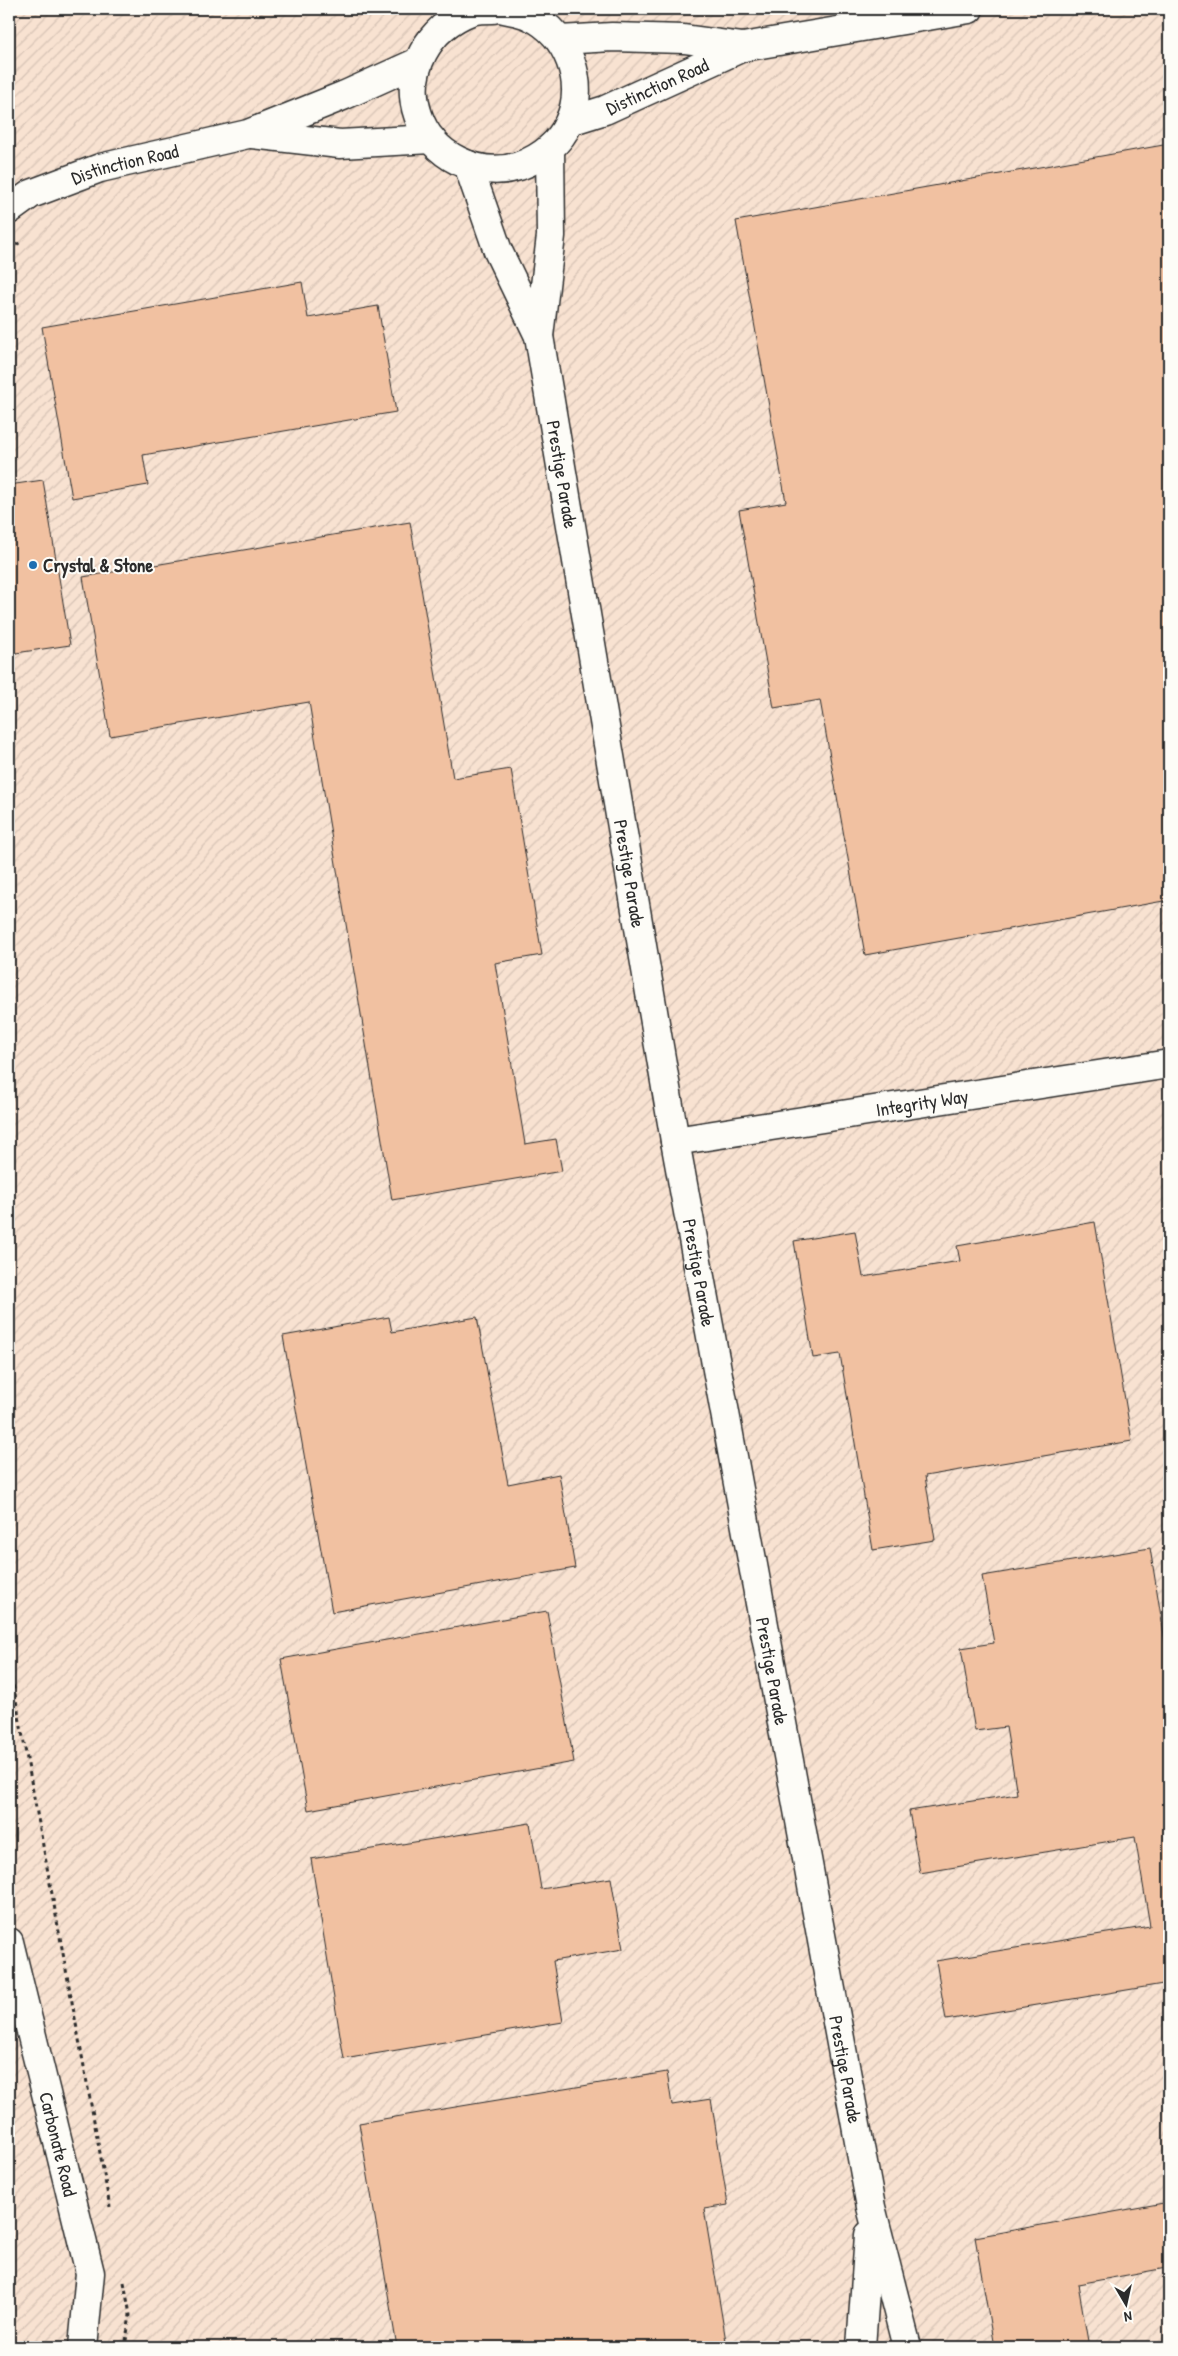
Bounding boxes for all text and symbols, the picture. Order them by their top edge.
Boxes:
street label: Distinction Road [602,51,713,121]
street label: Distinction Road [67,137,182,191]
street label: Prestige Parade [540,418,584,531]
place label: Crystal & Stone [43,552,153,579]
marker: Crystal & Stone [27,559,39,571]
street label: Prestige Parade [608,818,652,930]
street label: Integrity Way [874,1082,970,1123]
street label: Prestige Parade [677,1217,722,1329]
street label: Prestige Parade [750,1615,795,1727]
street label: Prestige Parade [823,2013,868,2126]
street label: Carbonate Road [33,2089,84,2199]
north arrow [1100,2278,1150,2328]
text: N [1122,2307,1133,2327]

